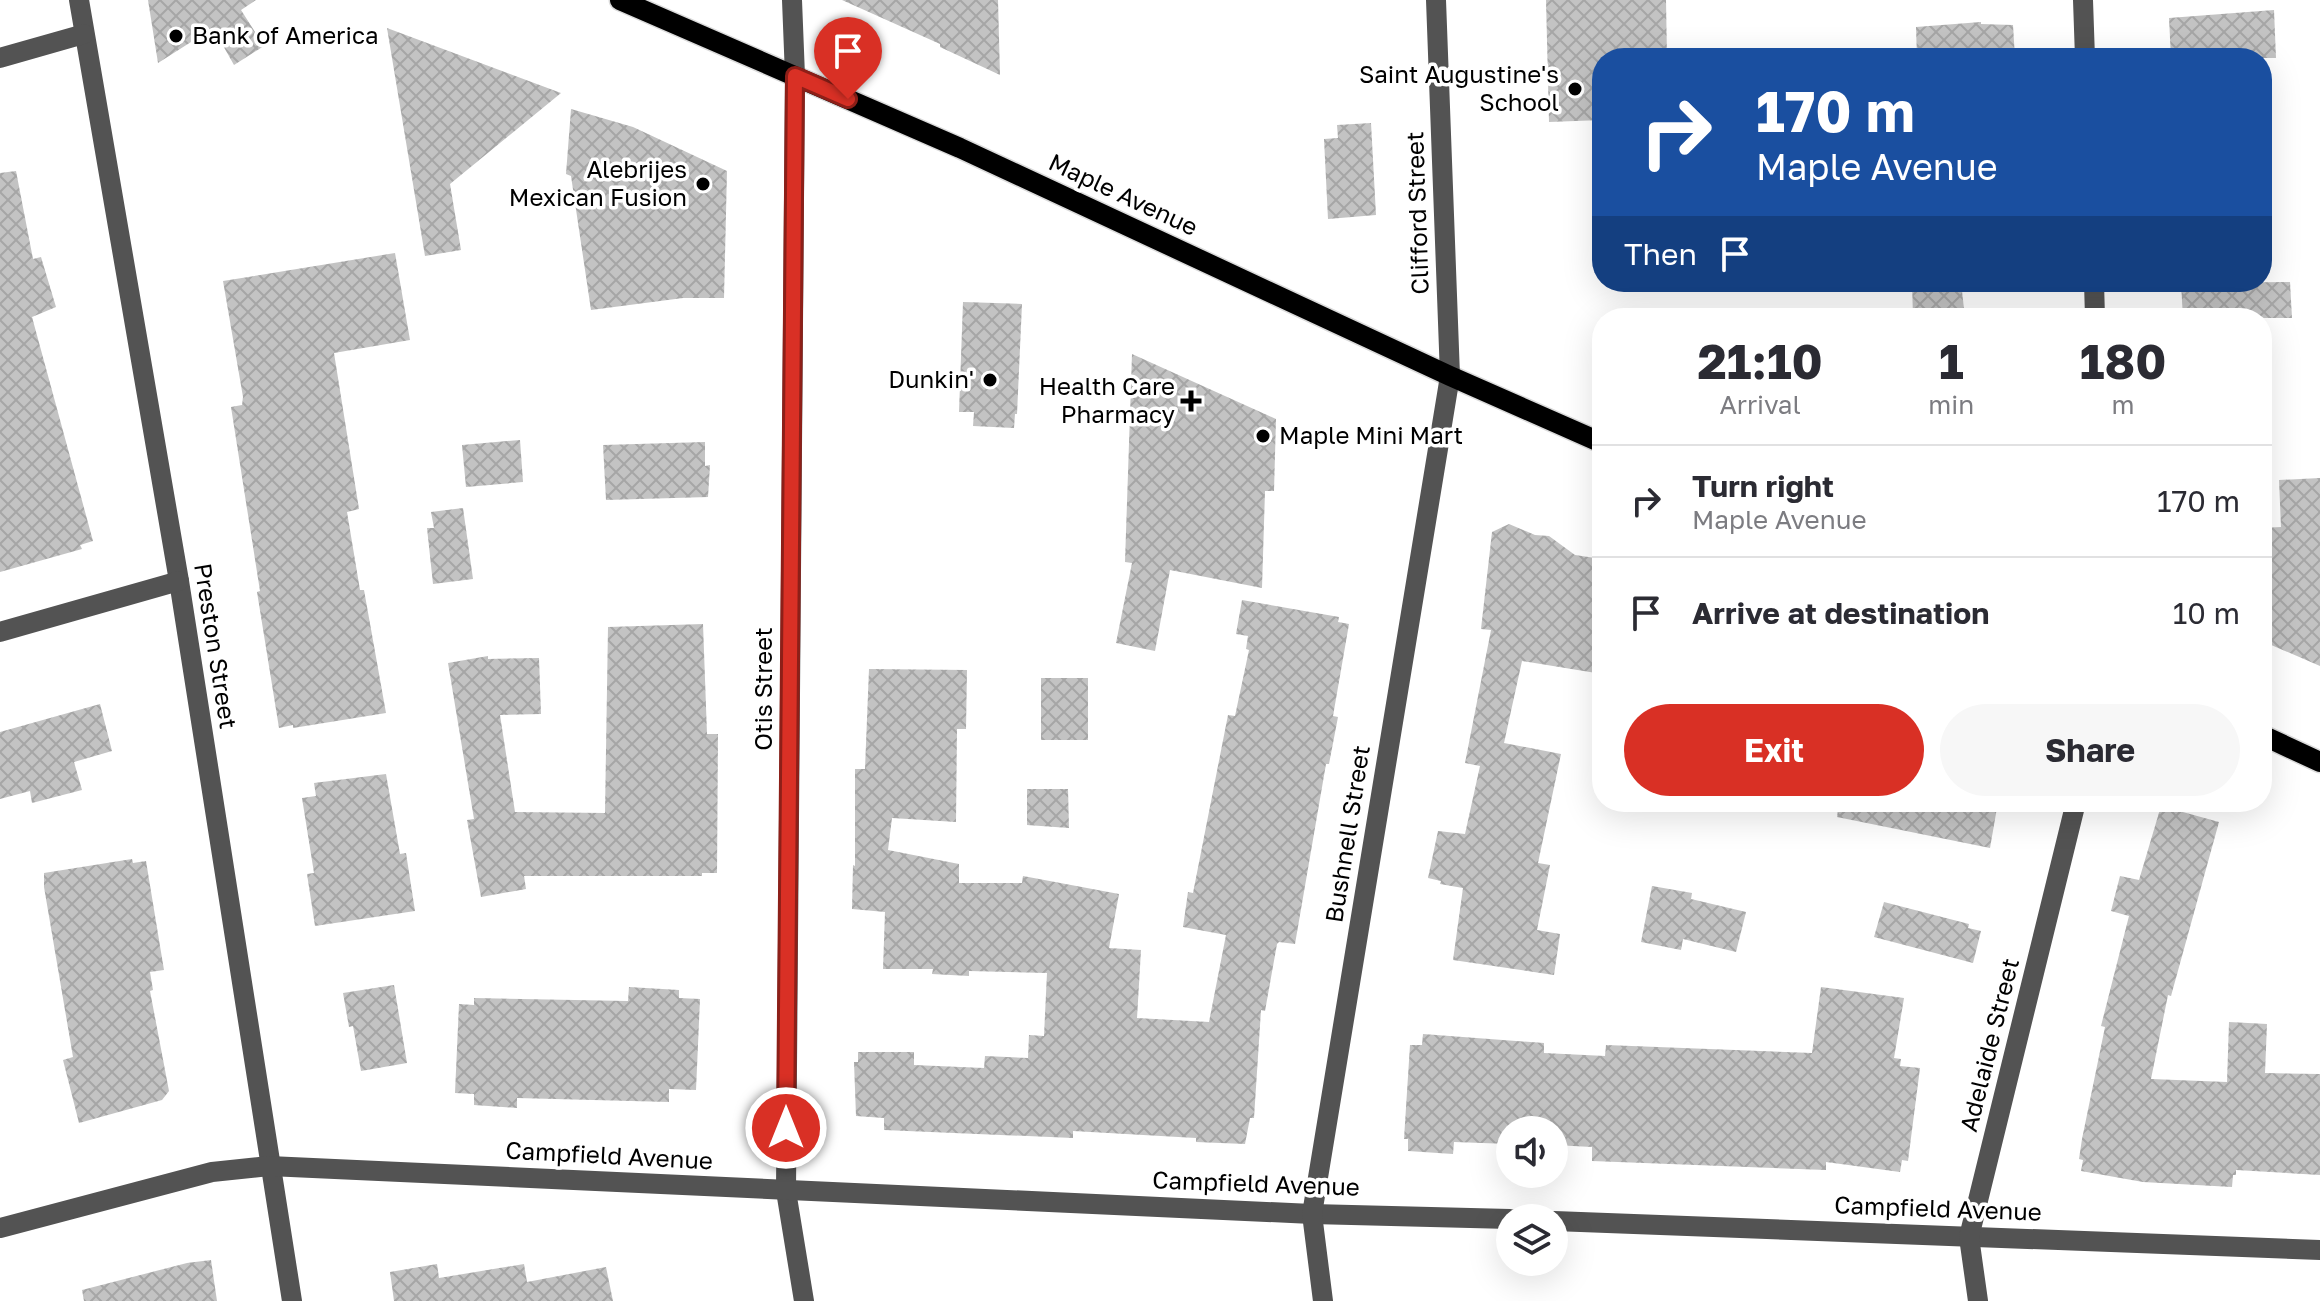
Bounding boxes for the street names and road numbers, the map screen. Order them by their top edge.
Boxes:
street label: Clifford Street [1399,131,1434,295]
street label: Maple Avenue [1045,146,1203,241]
street label: Preston Street [189,561,244,731]
street label: Otis Street [748,627,777,751]
street label: Bushnell Street [1318,743,1375,925]
street label: Adelaide Street [1953,955,2024,1134]
street label: Campfield Avenue [505,1135,714,1174]
street label: Campfield Avenue [1152,1164,1360,1201]
street label: Campfield Avenue [1834,1189,2042,1226]

